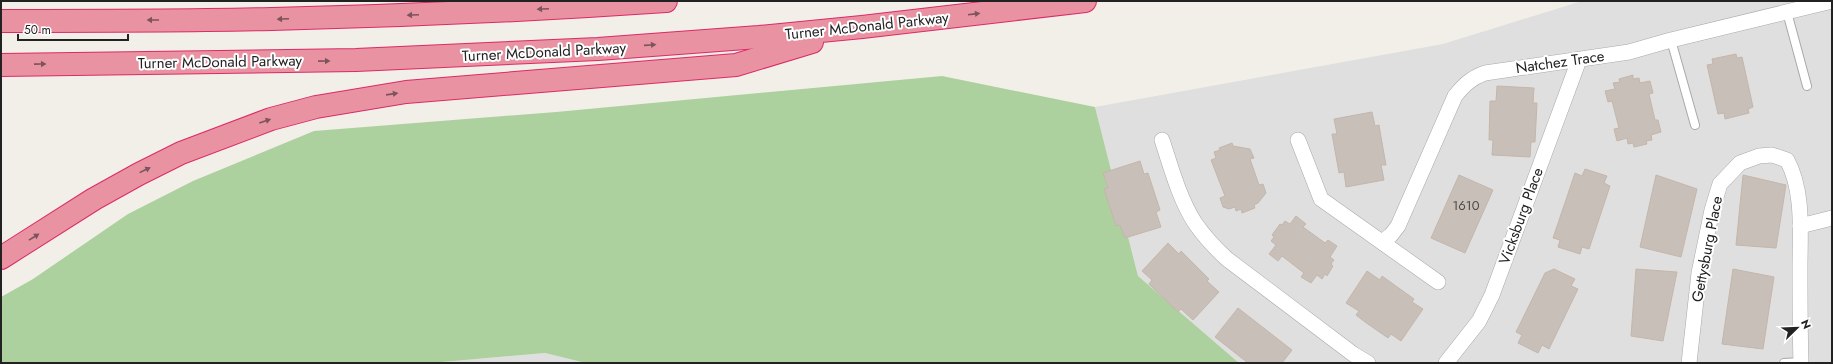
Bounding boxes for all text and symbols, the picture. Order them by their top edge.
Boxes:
one-way arrow [537,5,549,12]
street label: Turner McDonald Parkway [784,6,950,46]
one-way arrow [968,11,980,17]
one-way arrow [406,12,419,18]
scale bar [18,16,128,42]
one-way arrow [276,16,289,22]
one-way arrow [146,17,159,23]
text: 50 m [24,21,51,39]
street label: Turner McDonald Parkway [461,37,627,67]
one-way arrow [644,42,656,49]
street label: Natchez Trace [1514,45,1606,79]
street label: Turner McDonald Parkway [138,50,303,74]
one-way arrow [318,58,331,64]
one-way arrow [34,61,47,67]
one-way arrow [386,91,398,97]
one-way arrow [260,118,272,124]
street label: Vicksburg Place [1493,164,1549,268]
one-way arrow [140,167,151,173]
street label: Gettysburg Place [1686,194,1728,304]
house number: 1610 [1453,196,1480,215]
one-way arrow [29,233,39,241]
north arrow [1777,308,1817,348]
text: N [1797,317,1815,331]

